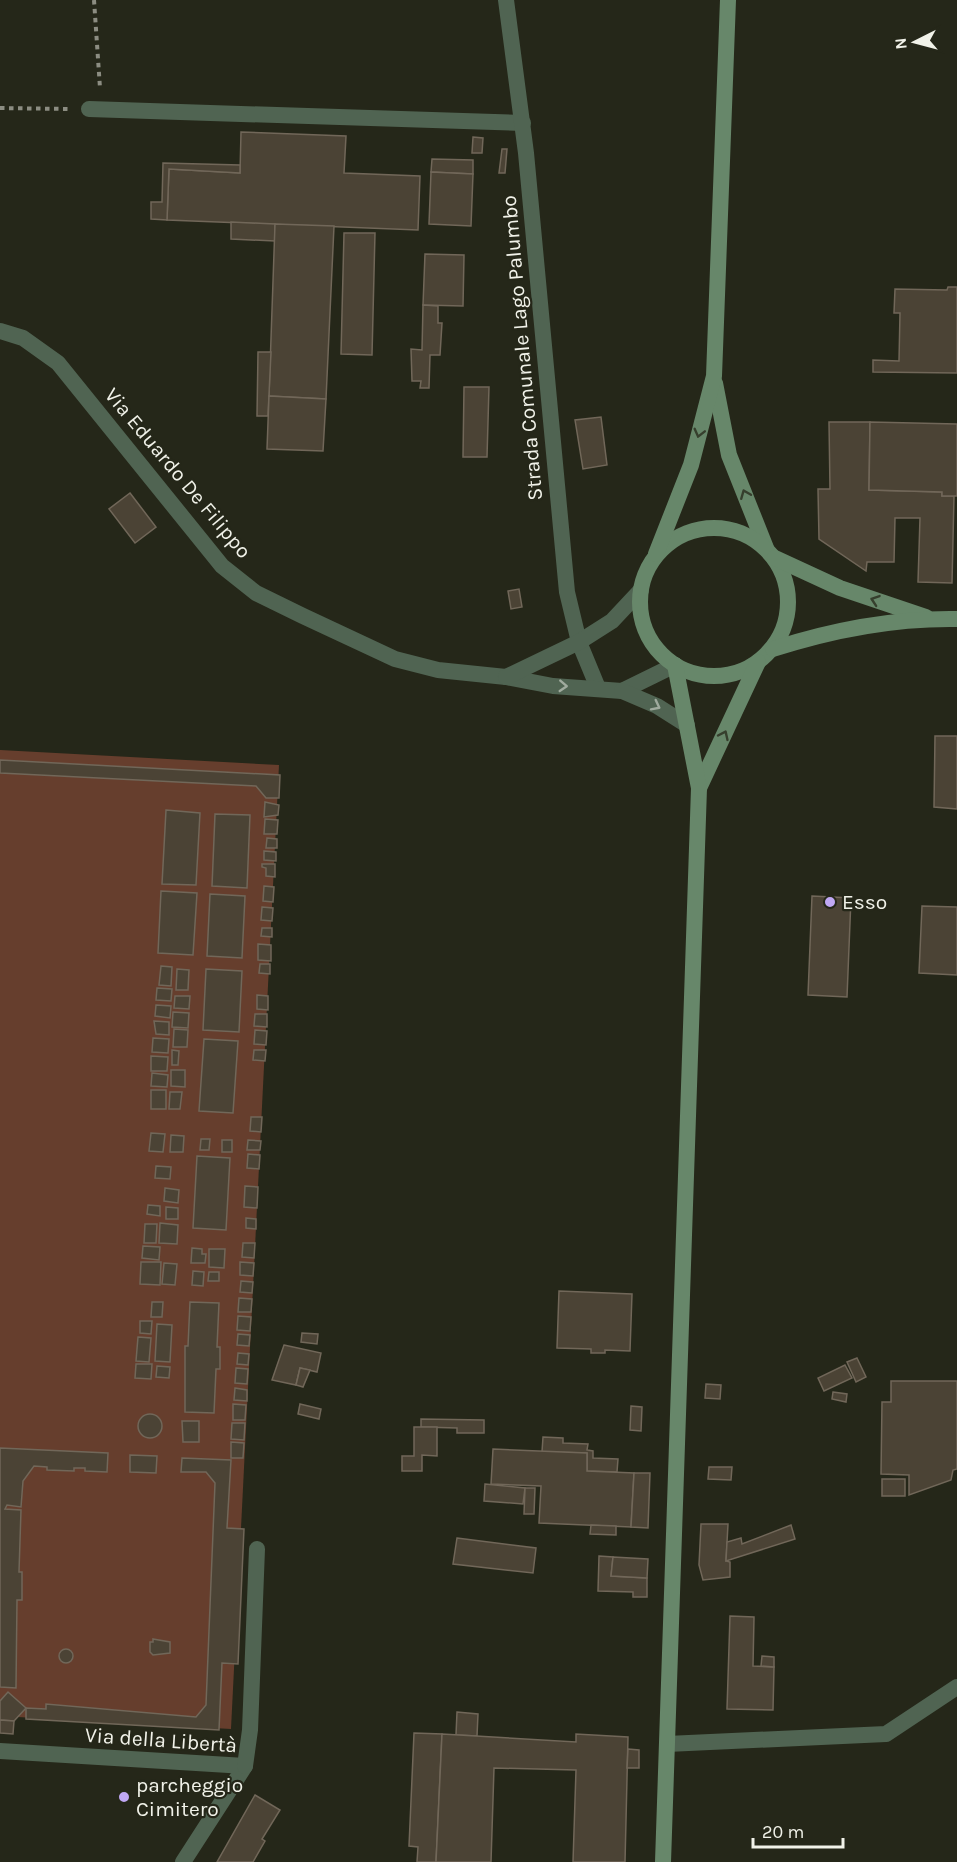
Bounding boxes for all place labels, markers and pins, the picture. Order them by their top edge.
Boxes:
place label: Esso [842,890,887,914]
marker: Esso [823,895,837,909]
place label: parcheggio Cimitero [136,1773,243,1821]
marker: parcheggio Cimitero [117,1790,131,1804]

